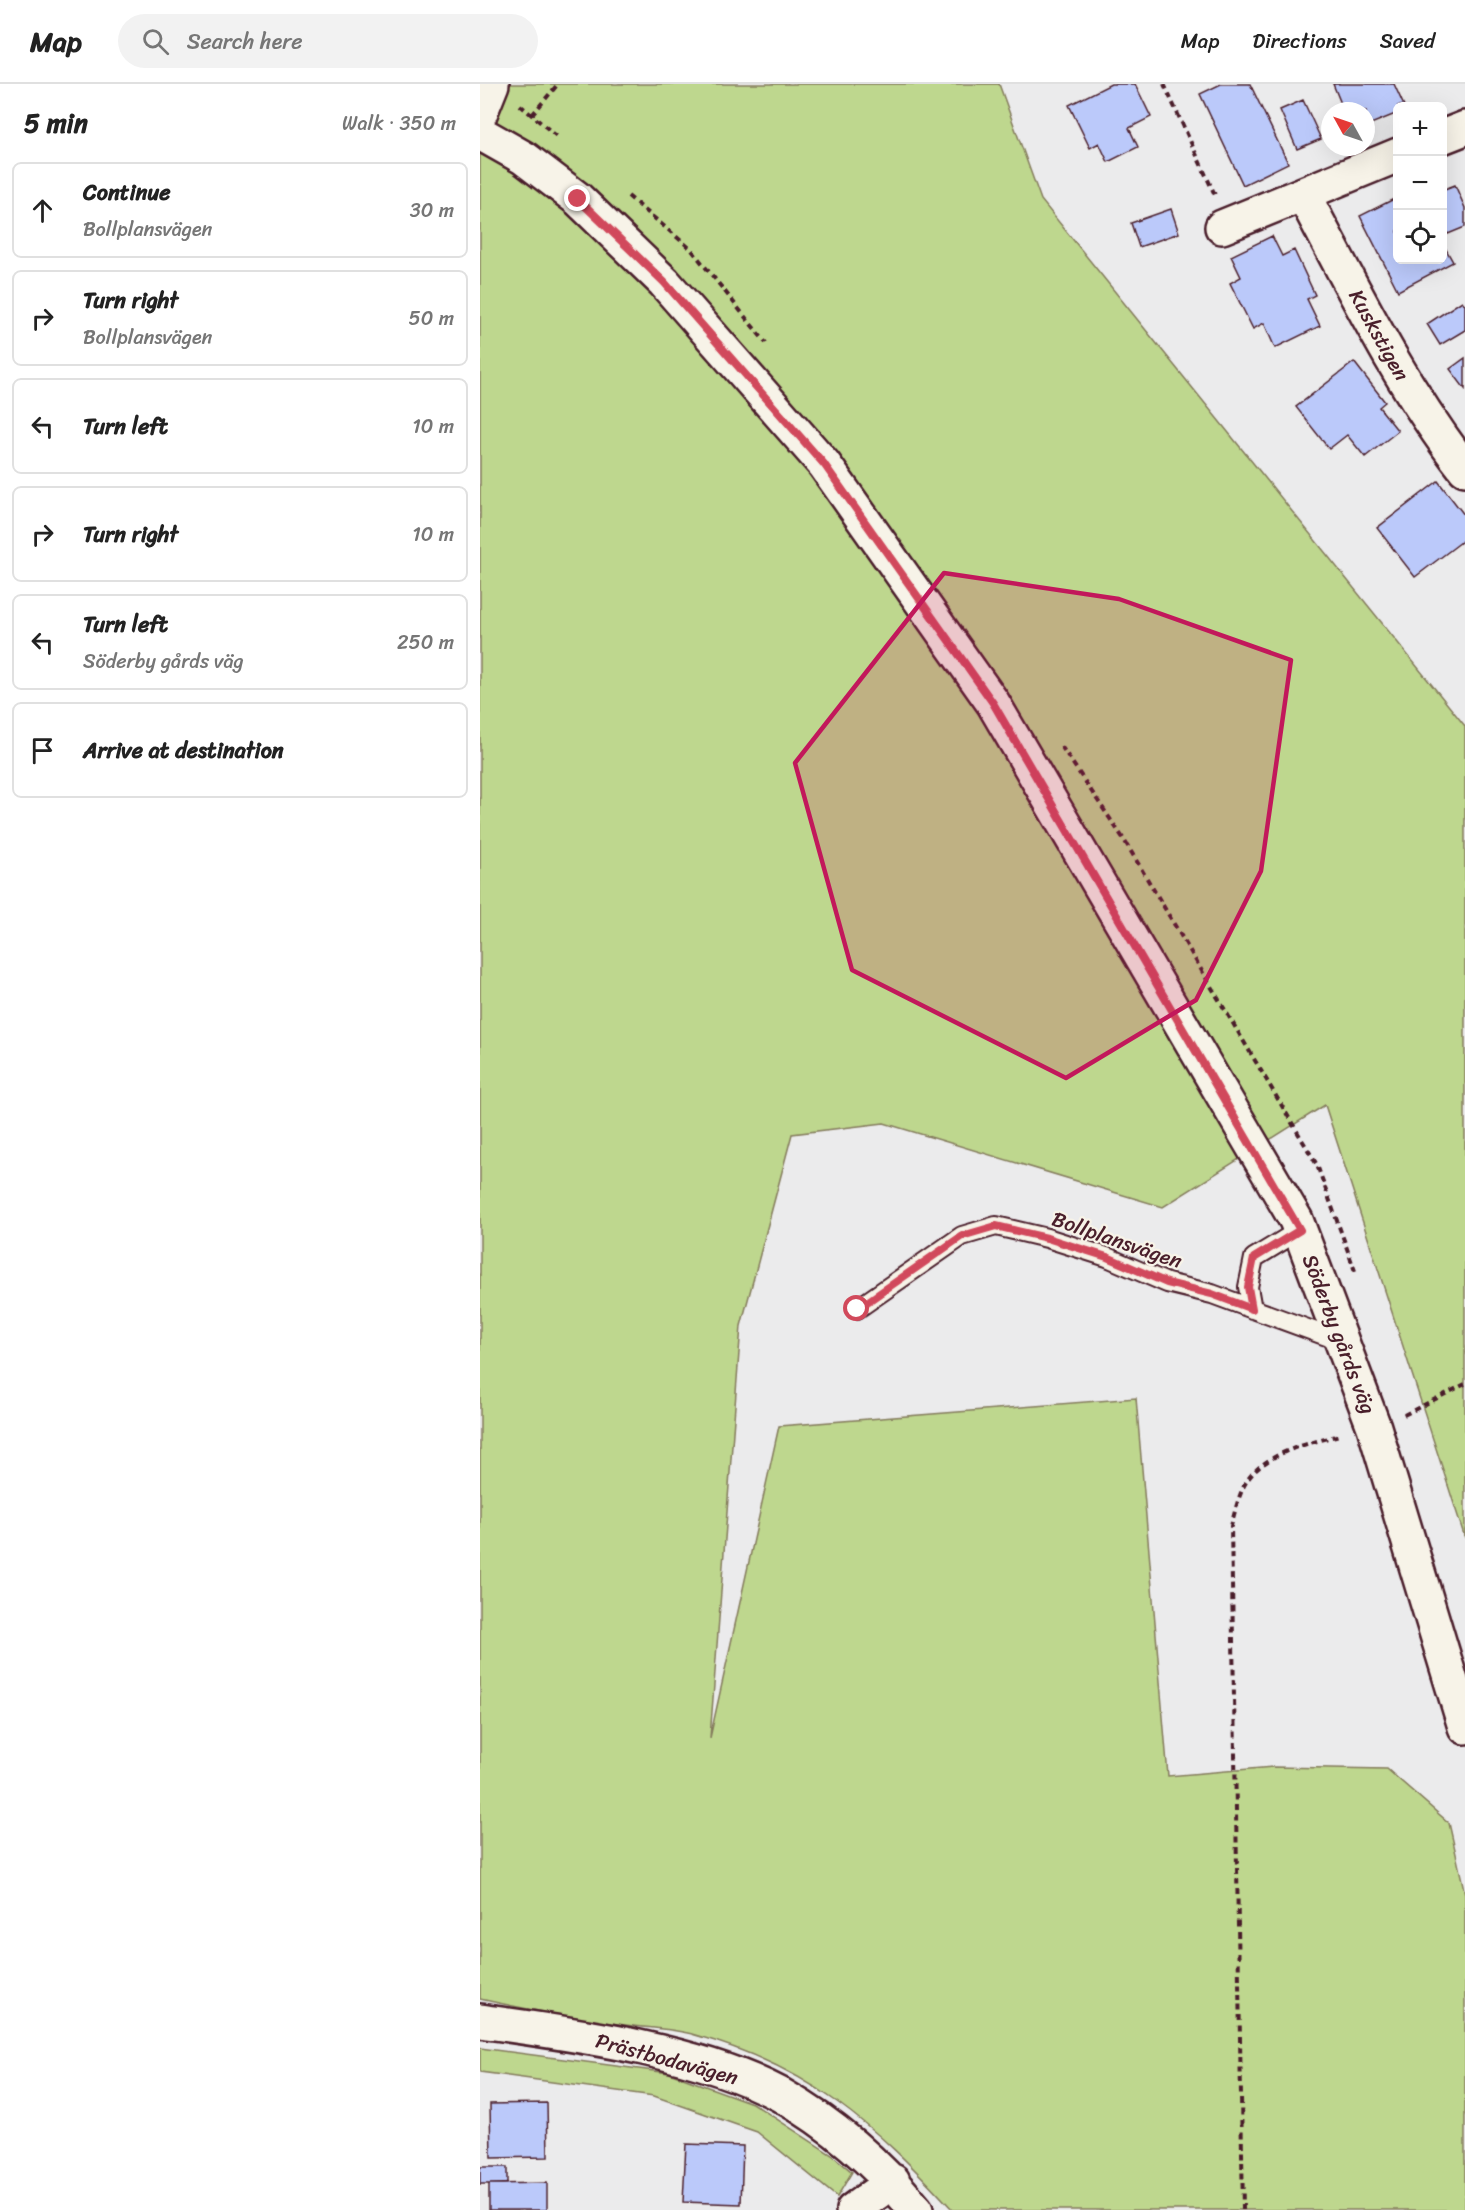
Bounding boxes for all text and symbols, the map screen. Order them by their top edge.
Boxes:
search box [118,14,538,68]
text: Map [30,17,82,66]
text: Search here [187,22,303,61]
text: Map [1181,22,1219,60]
text: Directions [1252,22,1347,60]
text: Saved [1380,22,1435,60]
icon: search [139,25,172,58]
text: 5 min [24,100,88,146]
north arrow [1321,102,1375,156]
map controls [1393,102,1447,264]
button: + [1393,102,1447,156]
text: Walk · 350 m [342,106,456,141]
button: − [1393,156,1447,210]
text: Continue [83,173,171,212]
route end [564,185,590,211]
text: 30 m [410,193,454,228]
icon: ahead [26,194,59,227]
button: locate [1393,210,1447,264]
text: Bollplansvägen [83,212,212,247]
text: Turn right [83,281,178,320]
street label: Kuskstigen [1338,282,1420,388]
text: 50 m [409,301,454,336]
icon: right [26,302,59,335]
text: Bollplansvägen [83,320,212,355]
text: Turn left [83,407,168,446]
text: 10 m [412,409,454,444]
icon: left [26,410,59,443]
text: Turn right [83,515,178,554]
text: 10 m [412,517,454,552]
icon: right [26,518,59,551]
text: Turn left [83,605,168,644]
text: 250 m [397,625,454,660]
icon: left [26,626,59,659]
text: Söderby gårds väg [83,644,244,679]
text: Arrive at destination [83,731,284,770]
icon: arrive [26,734,59,767]
street label: Bollplansvägen [1047,1200,1187,1280]
street label: Söderby gårds väg [1291,1248,1387,1420]
route start [843,1295,869,1321]
street label: Prästbodavägen [591,2022,743,2096]

